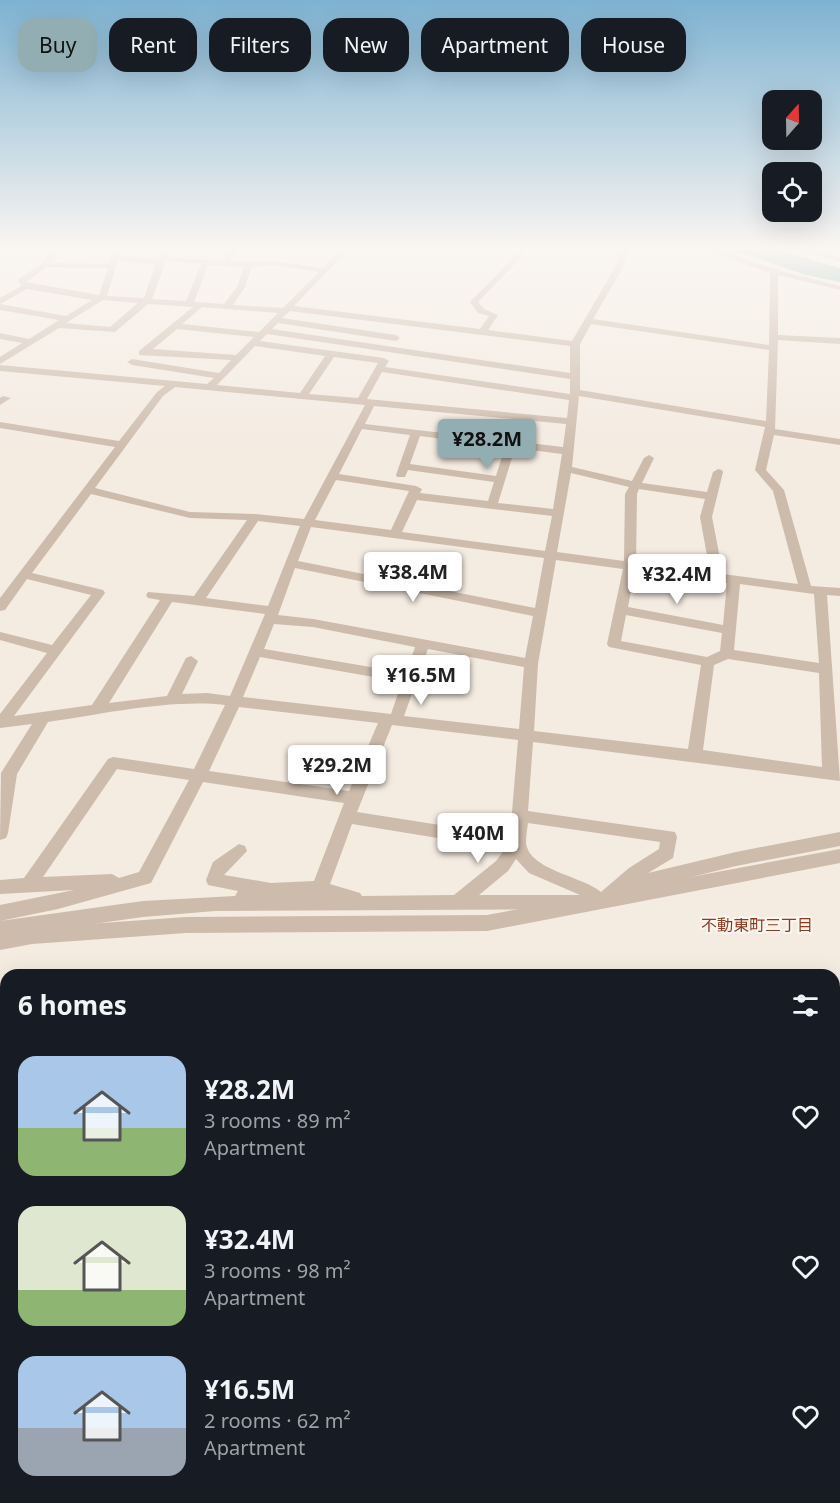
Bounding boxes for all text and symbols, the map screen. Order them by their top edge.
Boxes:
chip: Buy [18,18,97,72]
chip: Rent [109,18,197,72]
chip: Filters [209,18,311,72]
chip: New [323,18,409,72]
chip: Apartment [421,18,569,72]
chip: House [581,18,686,72]
north arrow [762,90,822,150]
map controls [762,90,822,222]
button: locate [762,162,822,222]
pin: ¥28.2M [438,419,536,470]
text: ¥28.2M [452,425,522,452]
pin: ¥38.4M [364,552,462,603]
pin: ¥32.4M [628,554,726,605]
text: ¥38.4M [378,558,448,585]
text: ¥32.4M [642,560,712,587]
pin: ¥16.5M [372,655,470,706]
text: ¥16.5M [386,661,456,688]
pin: ¥29.2M [288,745,386,796]
text: ¥29.2M [302,751,372,778]
pin: ¥40M [442,813,514,864]
text: ¥40M [451,819,505,846]
district label: 不動東町三丁目 [701,914,813,936]
text: 6 homes [18,987,127,1023]
icon: filters [789,989,822,1022]
text: ¥28.2M [204,1071,295,1107]
icon: home [66,1080,138,1152]
icon: heart [789,1100,822,1133]
text: 3 rooms · 89 m² [204,1107,351,1134]
text: Apartment [204,1134,305,1161]
text: ¥32.4M [204,1221,295,1257]
icon: home [66,1230,138,1302]
icon: heart [789,1250,822,1283]
text: 3 rooms · 98 m² [204,1257,351,1284]
text: Apartment [204,1284,305,1311]
text: ¥16.5M [204,1371,295,1407]
icon: home [66,1380,138,1452]
icon: heart [789,1400,822,1433]
text: 2 rooms · 62 m² [204,1407,351,1434]
text: Apartment [204,1434,305,1461]

